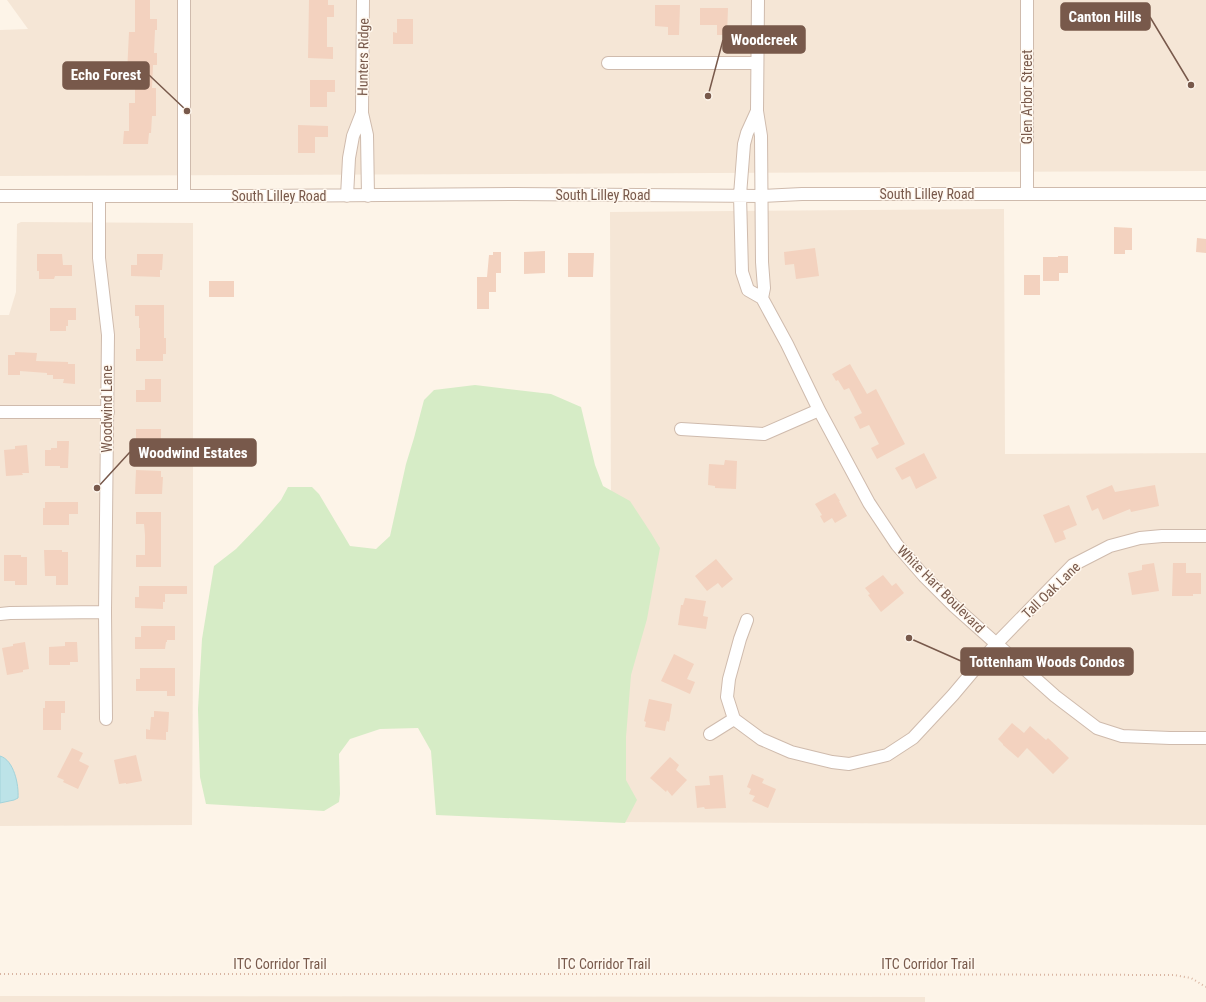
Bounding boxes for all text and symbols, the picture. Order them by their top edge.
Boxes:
callout: Canton Hills [1061,3,1150,30]
text: Canton Hills [1068,8,1142,26]
street label: Hunters Ridge [354,18,372,96]
callout: Woodcreek [723,26,805,53]
text: Woodcreek [731,31,798,49]
street label: Glen Arbor Street [1019,50,1035,144]
callout: Echo Forest [63,62,149,89]
text: Echo Forest [71,66,142,84]
street label: South Lilley Road [879,186,975,202]
street label: South Lilley Road [555,187,651,203]
street label: South Lilley Road [231,188,327,204]
street label: Woodwind Lane [99,365,115,453]
callout: Woodwind Estates [130,439,256,466]
text: Woodwind Estates [138,444,248,462]
street label: White Hart Boulevard [894,542,988,636]
street label: Tall Oak Lane [1019,558,1084,622]
callout: Tottenham Woods Condos [961,648,1133,675]
text: Tottenham Woods Condos [969,653,1125,671]
street label: ITC Corridor Trail [233,956,327,972]
street label: ITC Corridor Trail [557,956,651,972]
street label: ITC Corridor Trail [881,956,975,972]

